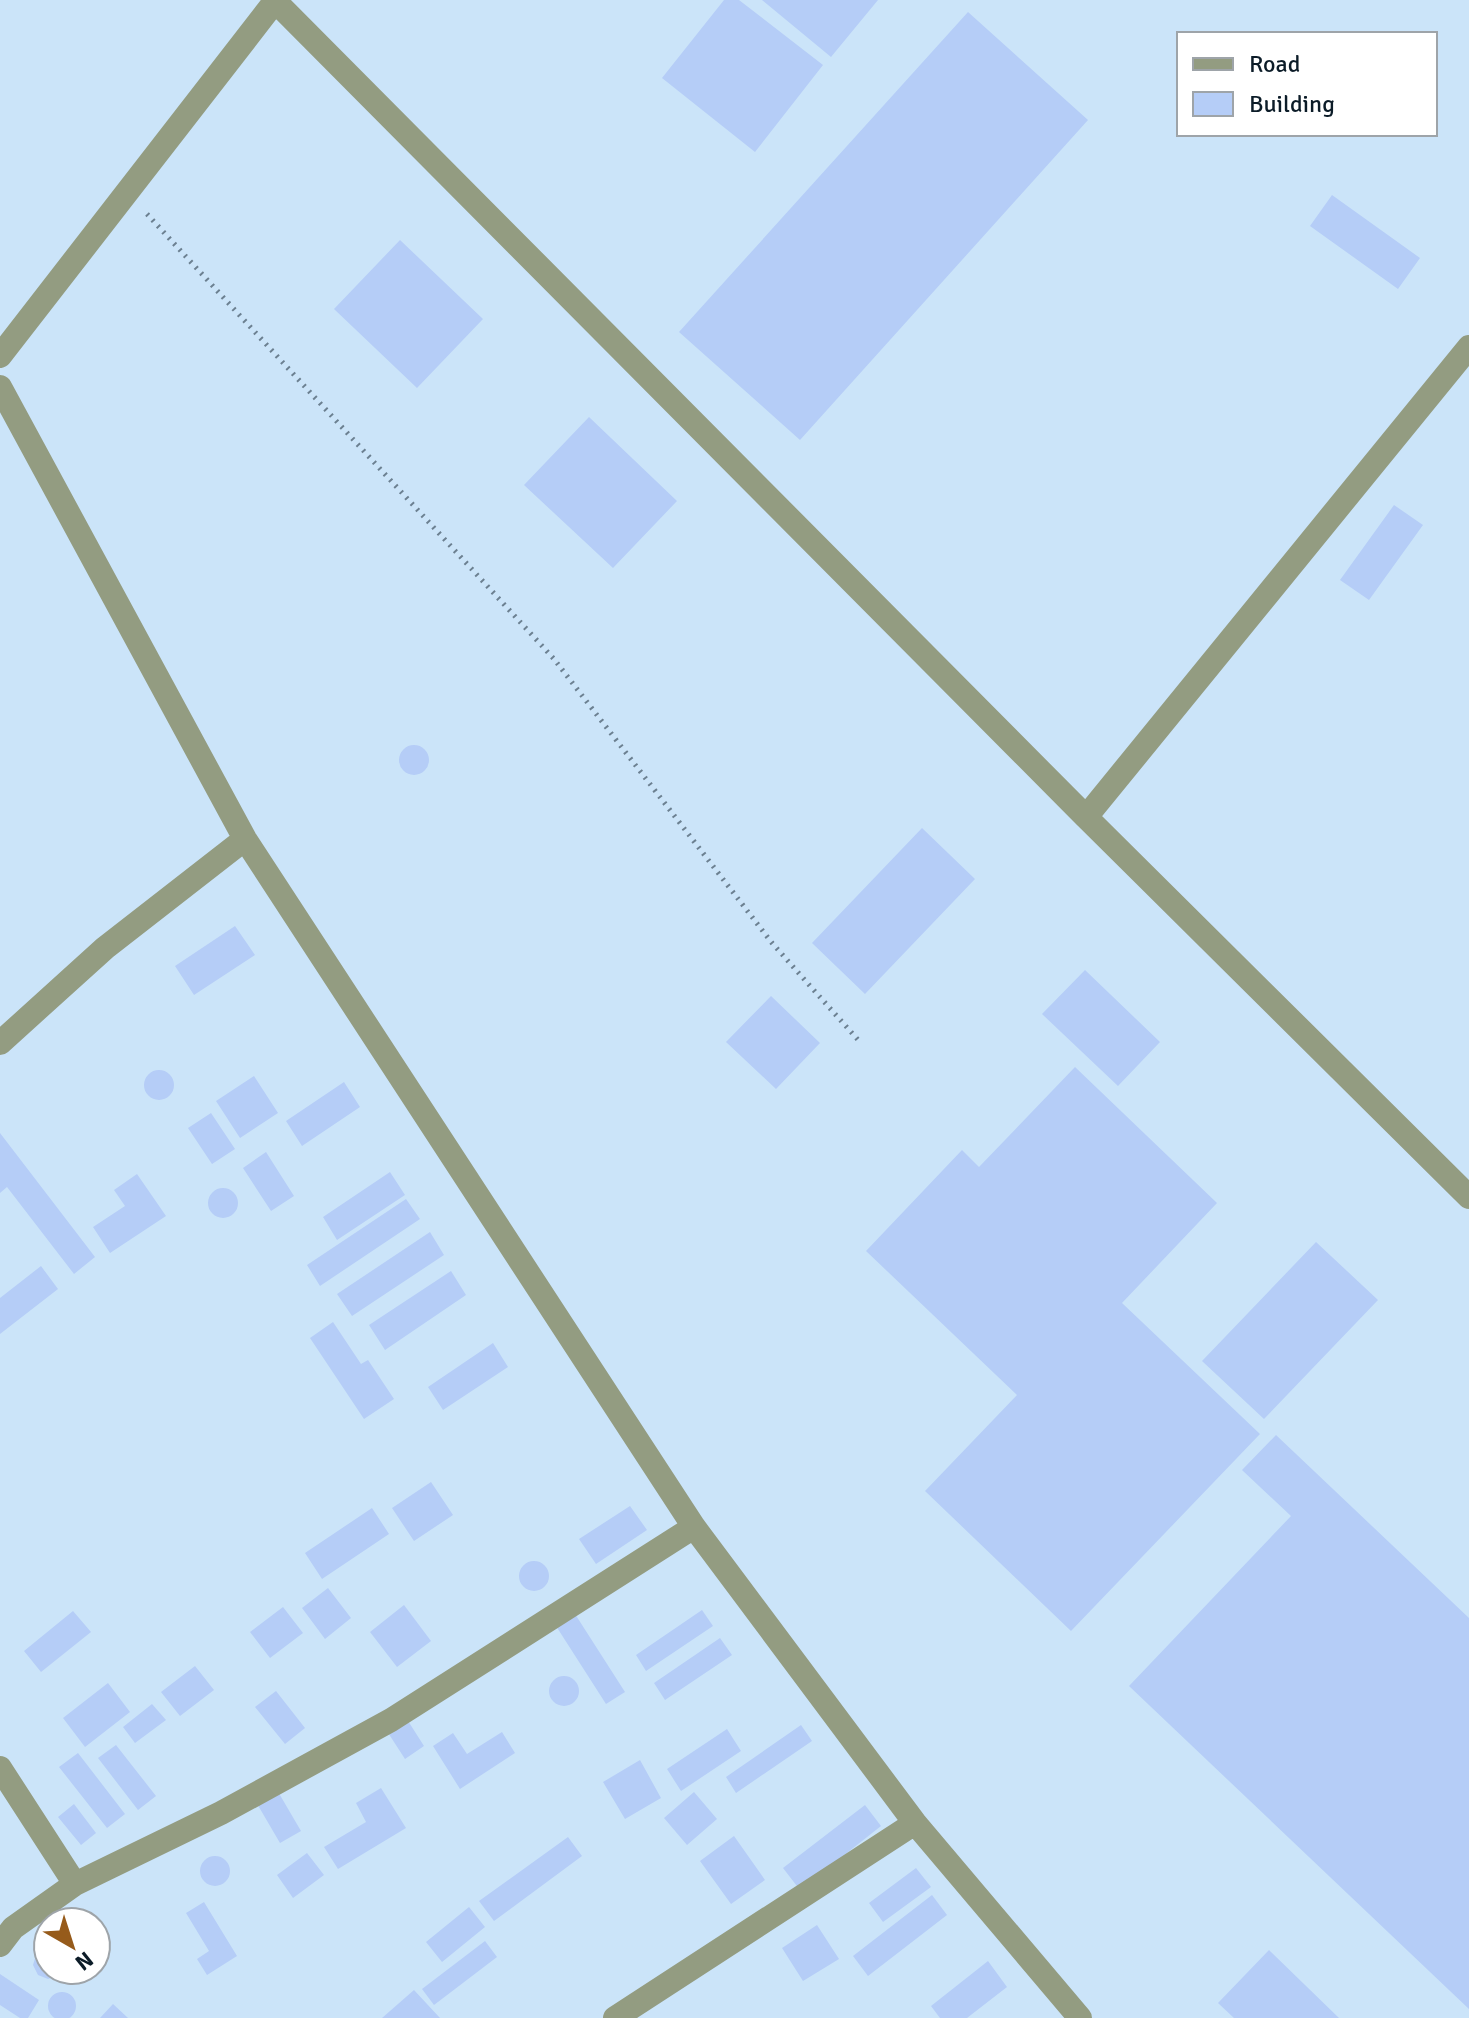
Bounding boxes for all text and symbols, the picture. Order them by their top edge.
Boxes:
legend [1177,32,1437,136]
text: Road [1249,49,1300,79]
text: Building [1249,89,1335,119]
north arrow [32,1906,112,1986]
text: N [70,1946,99,1976]

